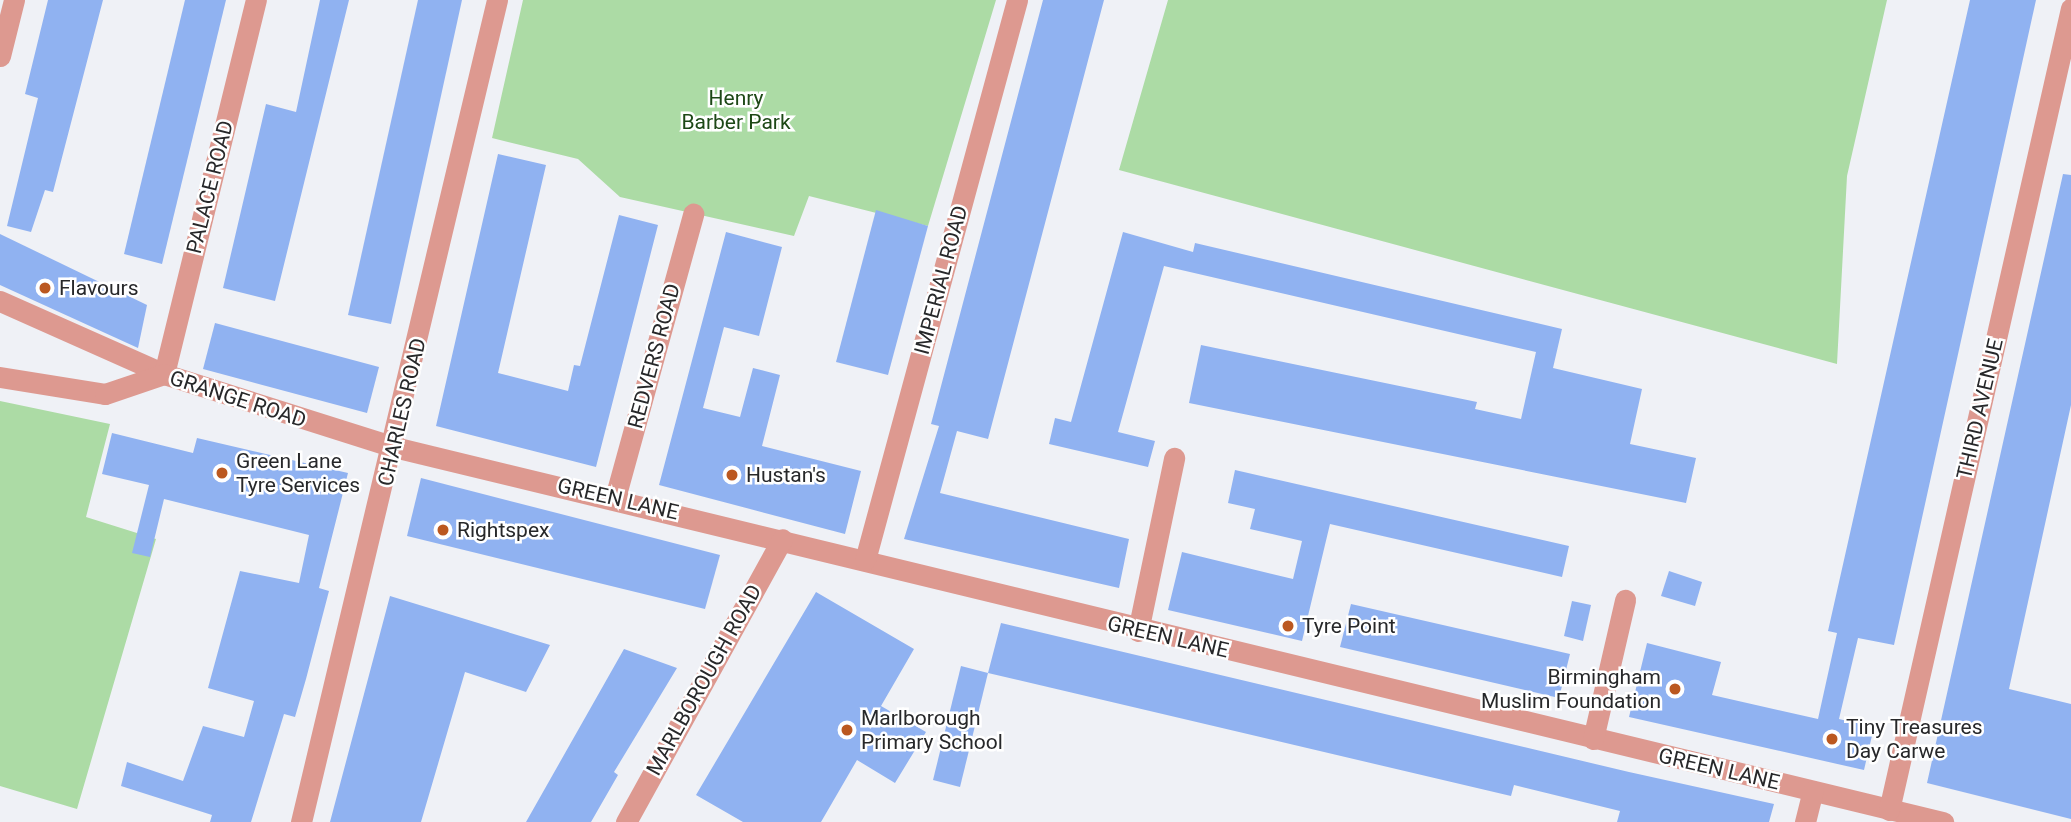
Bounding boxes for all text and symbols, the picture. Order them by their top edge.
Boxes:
park label: Henry Barber Park [681,85,791,135]
street label: PALACE ROAD [181,118,239,256]
street label: IMPERIAL ROAD [909,203,973,357]
place label: Flavours [59,275,139,301]
marker: Flavours [37,280,53,296]
street label: REDVERS ROAD [623,281,685,431]
street label: CHARLES ROAD [373,336,431,488]
street label: THIRD AVENUE [1952,336,2008,482]
street label: GRANGE ROAD [167,365,309,433]
place label: Green Lane Tyre Services [236,448,360,498]
place label: Hustan's [746,462,826,488]
marker: Green Lane Tyre Services [214,465,230,481]
marker: Hustan's [724,467,740,483]
street label: GREEN LANE [555,473,681,525]
place label: Rightspex [457,517,549,543]
marker: Rightspex [435,522,451,538]
street label: MARLBOROUGH ROAD [641,580,767,780]
street label: GREEN LANE [1105,611,1231,663]
place label: Tyre Point [1302,613,1396,639]
marker: Tyre Point [1280,618,1296,634]
place label: Birmingham Muslim Foundation [1481,664,1661,714]
marker: Birmingham Muslim Foundation [1667,681,1683,697]
place label: Marlborough Primary School [861,705,1003,755]
place label: Tiny Treasures Day Carwe [1846,714,1983,764]
marker: Marlborough Primary School [839,722,855,738]
marker: Tiny Treasures Day Carwe [1824,731,1840,747]
street label: GREEN LANE [1656,743,1782,795]

